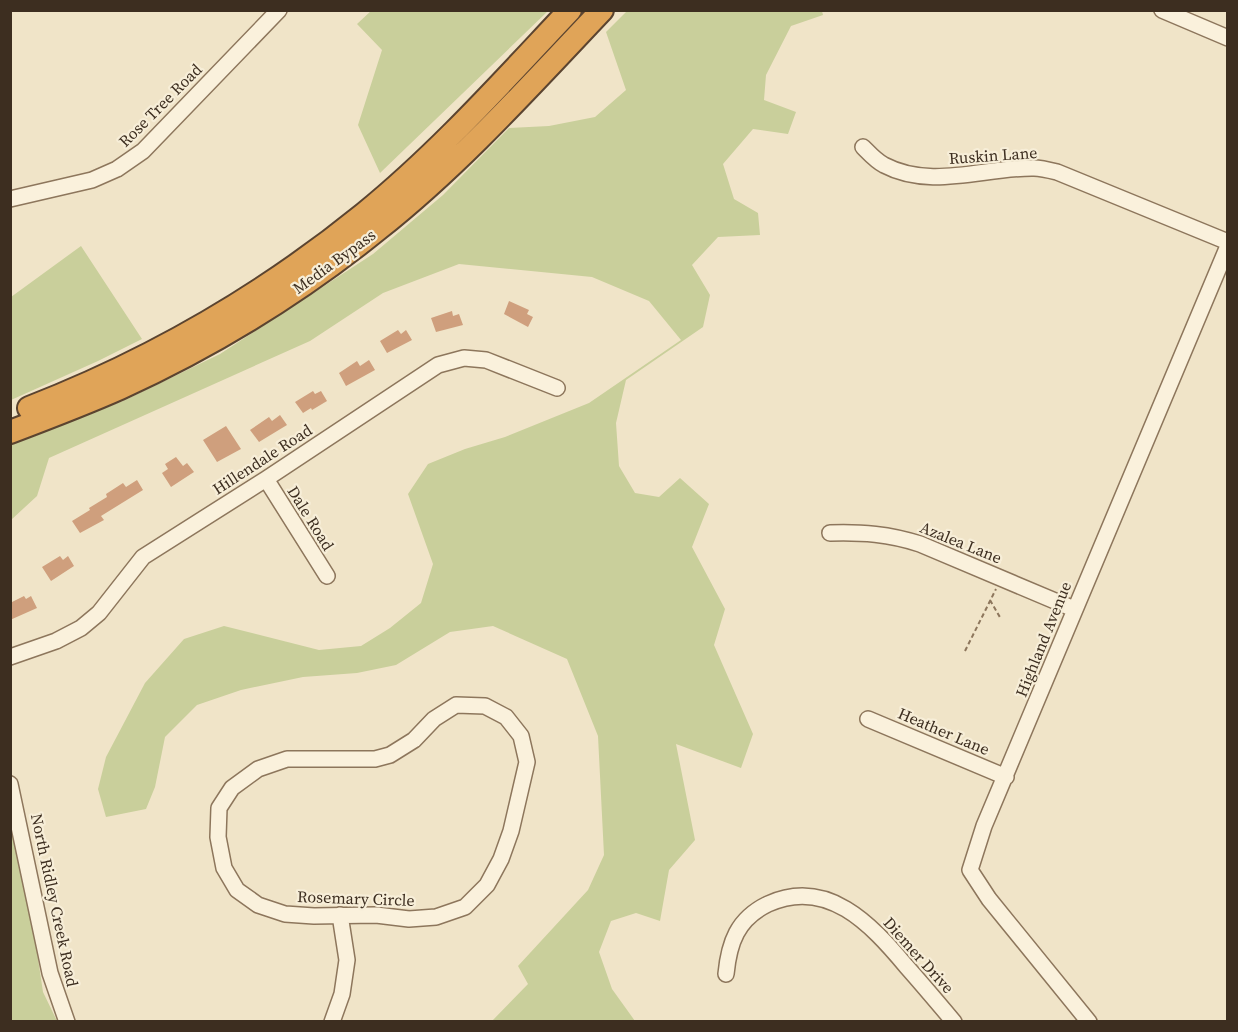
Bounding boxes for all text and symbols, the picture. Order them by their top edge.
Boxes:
street label: Rose Tree Road [113,58,207,152]
street label: Ruskin Lane [948,141,1038,169]
street label: Media Bypass [288,223,380,299]
street label: Hillendale Road [208,419,316,499]
street label: Dale Road [282,481,340,555]
street label: Azalea Lane [917,516,1005,568]
street label: Highland Avenue [1010,578,1076,700]
street label: Heather Lane [895,702,993,760]
street label: North Ridley Creek Road [26,811,84,989]
street label: Rosemary Circle [297,885,415,911]
street label: Diemer Drive [879,912,959,998]

